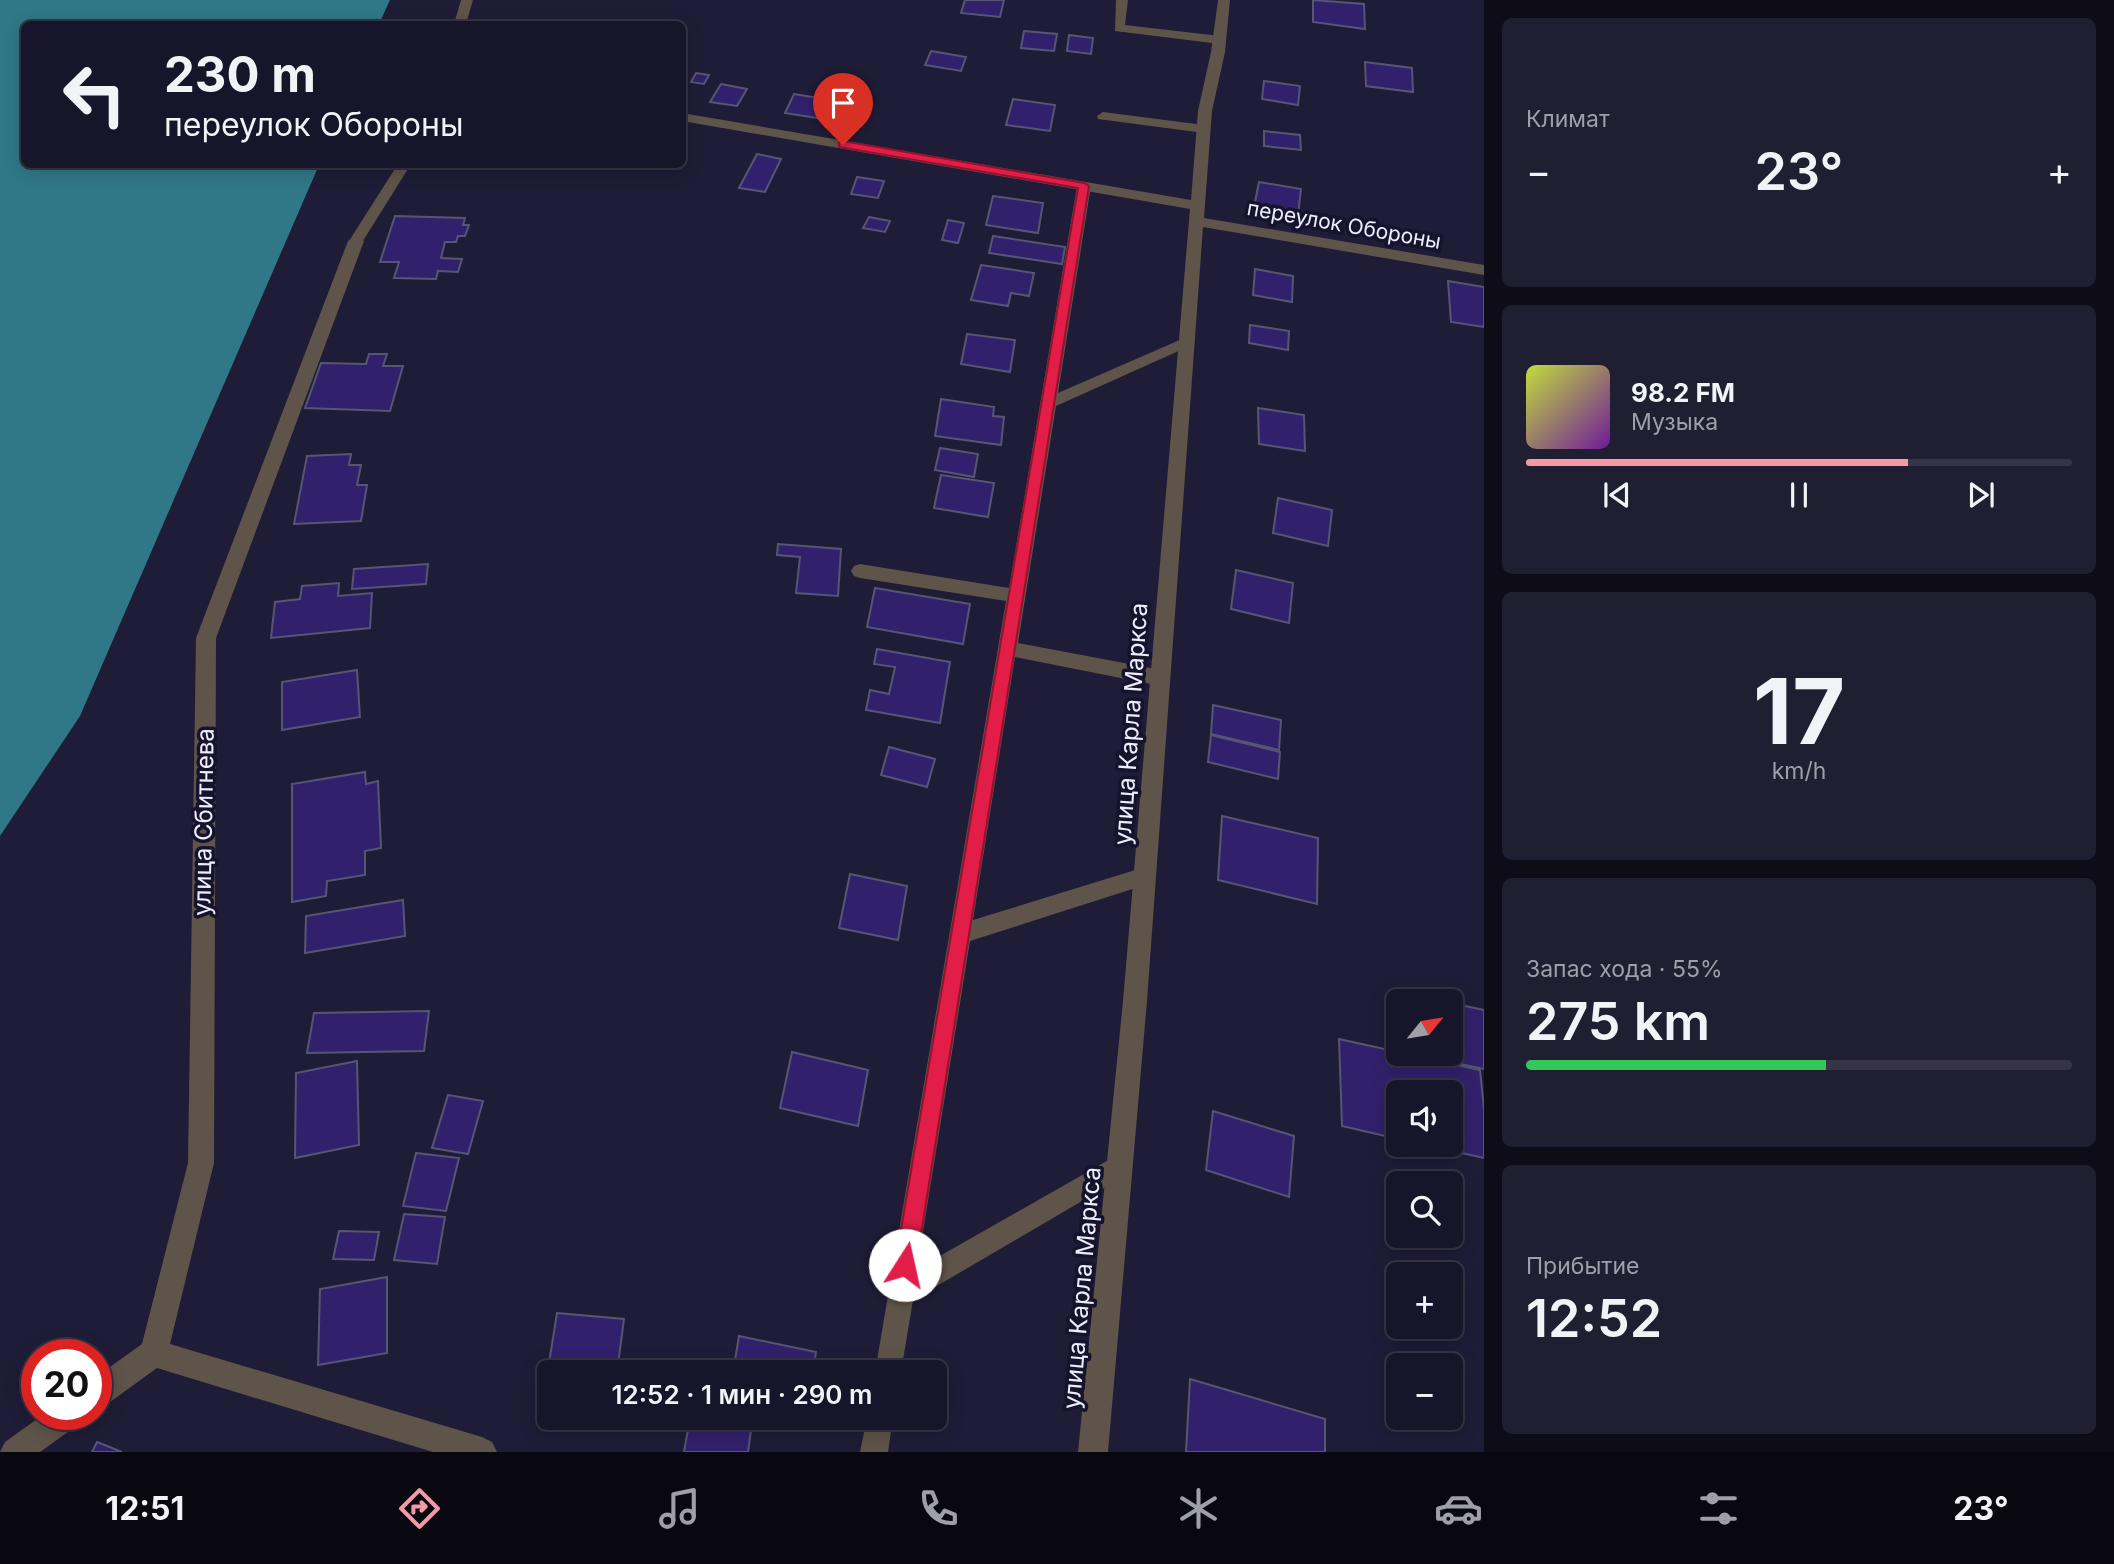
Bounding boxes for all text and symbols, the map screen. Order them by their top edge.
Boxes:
text: 230 m [164,45,316,104]
icon: left [49,49,140,140]
pin [813,73,873,145]
icon: arrive [824,84,862,122]
text: переулок Обороны [164,105,463,144]
text: Климат [1526,105,1610,133]
text: 23° [1755,140,1843,203]
text: − [1526,148,1551,194]
text: + [2047,148,2072,194]
street label: переулок Обороны [1245,195,1443,254]
text: 98.2 FM [1631,377,1735,408]
text: Музыка [1631,408,1718,436]
icon: previous [1598,476,1636,514]
icon: pause [1780,476,1818,514]
icon: next [1962,476,2000,514]
street label: улица Карла Маркса [1108,602,1153,846]
text: 17 [1753,656,1845,766]
street label: улица Сбитнева [187,728,220,916]
text: km/h [1772,757,1826,785]
text: Запас хода · 55% [1526,955,1722,983]
north arrow [1386,989,1463,1066]
map controls [1386,989,1463,1430]
text: 275 km [1526,990,1710,1053]
button: sound [1386,1080,1463,1157]
street label: улица Карла Маркса [1056,1166,1107,1410]
button: search [1386,1171,1463,1248]
position arrow [868,1228,942,1302]
text: Прибытие [1526,1252,1639,1280]
button: + [1386,1262,1463,1339]
text: 12:52 [1526,1287,1662,1350]
speed limit sign: 20 [21,1339,112,1430]
button: − [1386,1353,1463,1430]
text: 12:52 · 1 мин · 290 m [612,1379,872,1410]
icon: directions [395,1484,444,1533]
icon: music [655,1484,704,1533]
icon: phone [914,1484,963,1533]
icon: climate [1174,1484,1223,1533]
icon: car [1434,1484,1483,1533]
icon: filters [1694,1484,1743,1533]
text: 12:51 [105,1489,184,1528]
text: 23° [1953,1489,2009,1528]

